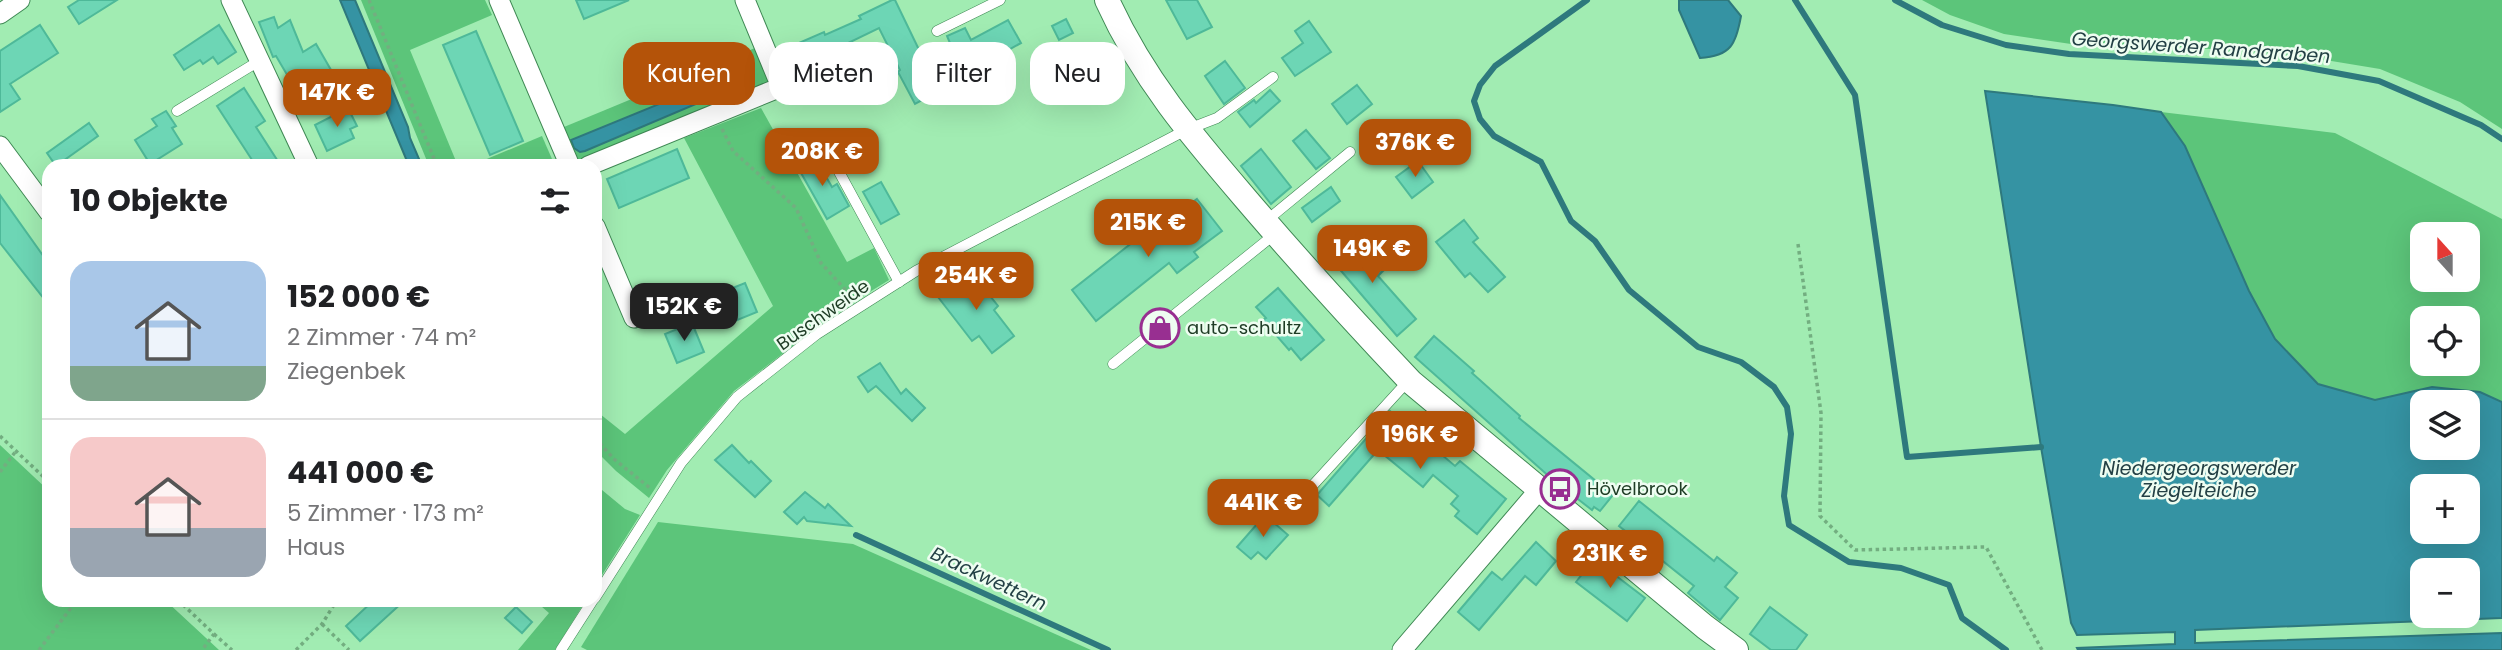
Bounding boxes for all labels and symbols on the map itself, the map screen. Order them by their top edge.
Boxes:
water label: Georgswerder Randgraben [2071,25,2331,70]
pin: 147K € [280,69,394,129]
pin: 376K € [1358,120,1472,179]
pin: 208K € [765,128,879,188]
pin: 215K € [1091,200,1205,259]
north arrow [2410,222,2480,292]
pin: 149K € [1315,226,1429,285]
pin: 254K € [919,252,1033,312]
street label: Buschweide [771,273,874,356]
pin: 152K € [627,284,741,343]
shop icon: auto-schultz [1139,307,1181,349]
place label: auto-schultz [1187,315,1301,340]
pin: 196K € [1363,412,1477,471]
water label: Niedergeorgswerder Ziegelteiche [2102,455,2297,504]
bus stop icon: Hövelbrook [1539,468,1581,510]
place label: Hövelbrook [1587,476,1689,501]
pin: 441K € [1206,480,1320,539]
pin: 231K € [1553,530,1667,590]
water label: Brackwettern [926,540,1051,617]

